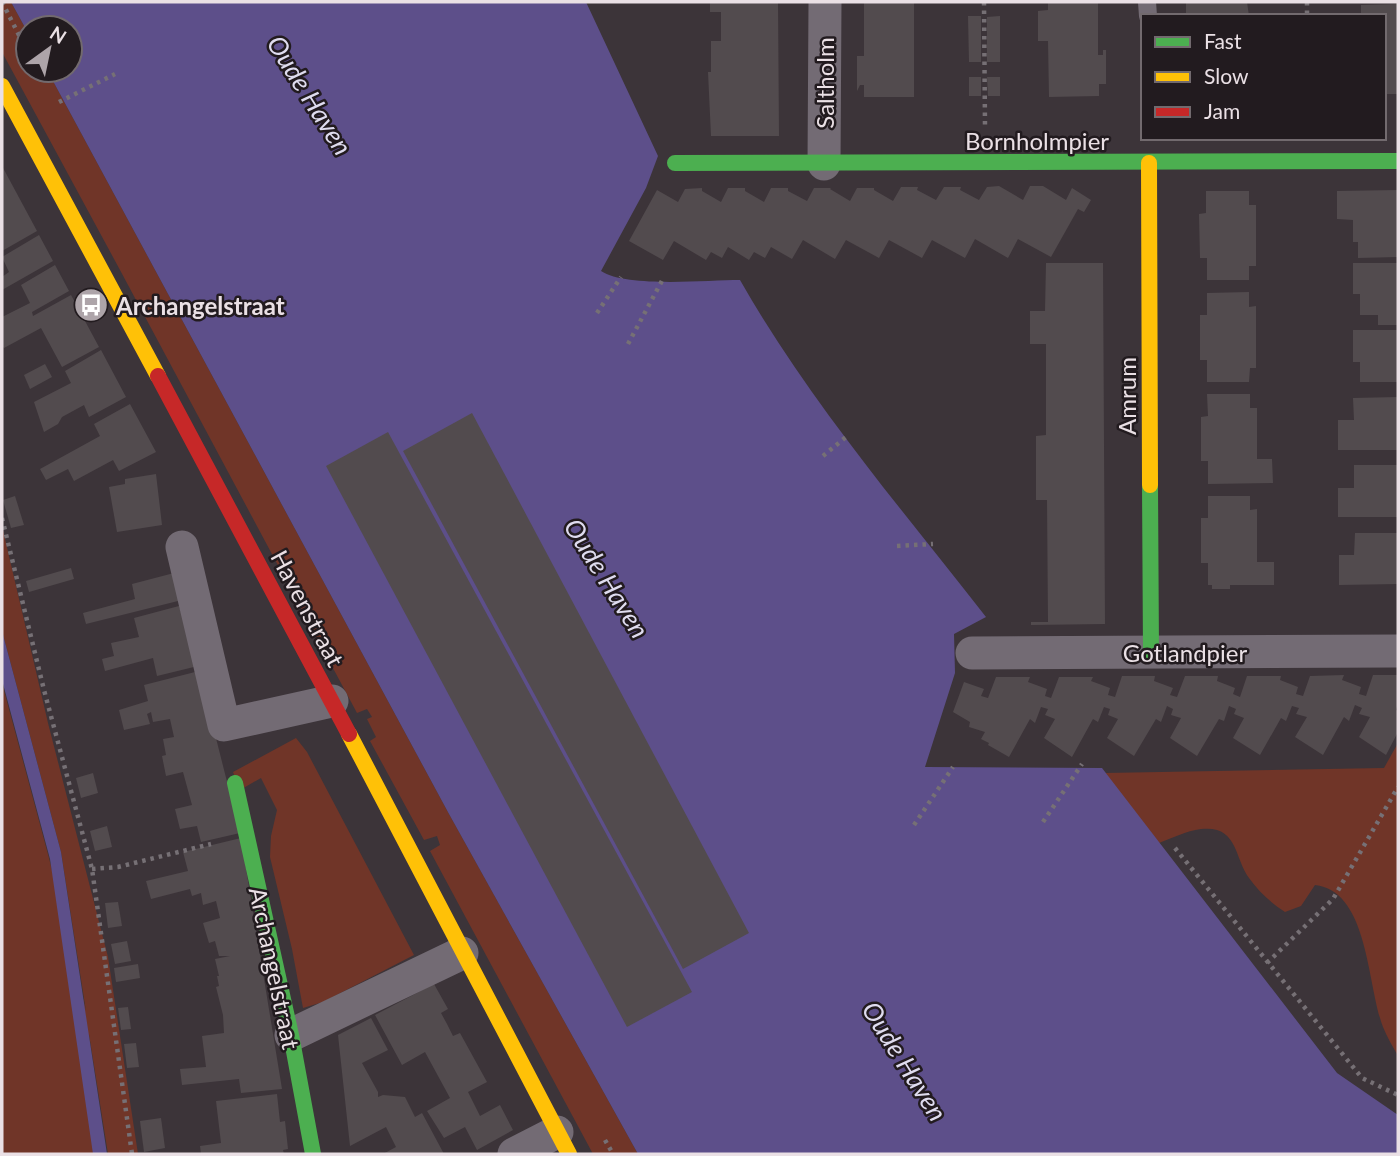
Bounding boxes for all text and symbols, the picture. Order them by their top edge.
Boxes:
north arrow [14,14,84,84]
legend [1141,14,1386,140]
text: N [46,21,71,48]
text: Fast [1204,28,1242,53]
water label: Oude Haven [261,29,359,161]
street label: Saltholm [810,37,839,129]
text: Slow [1204,63,1249,88]
text: Jam [1204,98,1240,123]
street label: Bornholmpier [965,126,1109,155]
bus stop icon: Archangelstraat [72,286,110,324]
place label: Archangelstraat [115,291,285,320]
street label: Amrum [1112,357,1141,435]
water label: Oude Haven [558,512,656,644]
street label: Havenstraat [265,545,351,671]
street label: Gotlandpier [1123,638,1247,667]
street label: Archangelstraat [244,884,306,1052]
water label: Oude Haven [856,995,954,1127]

